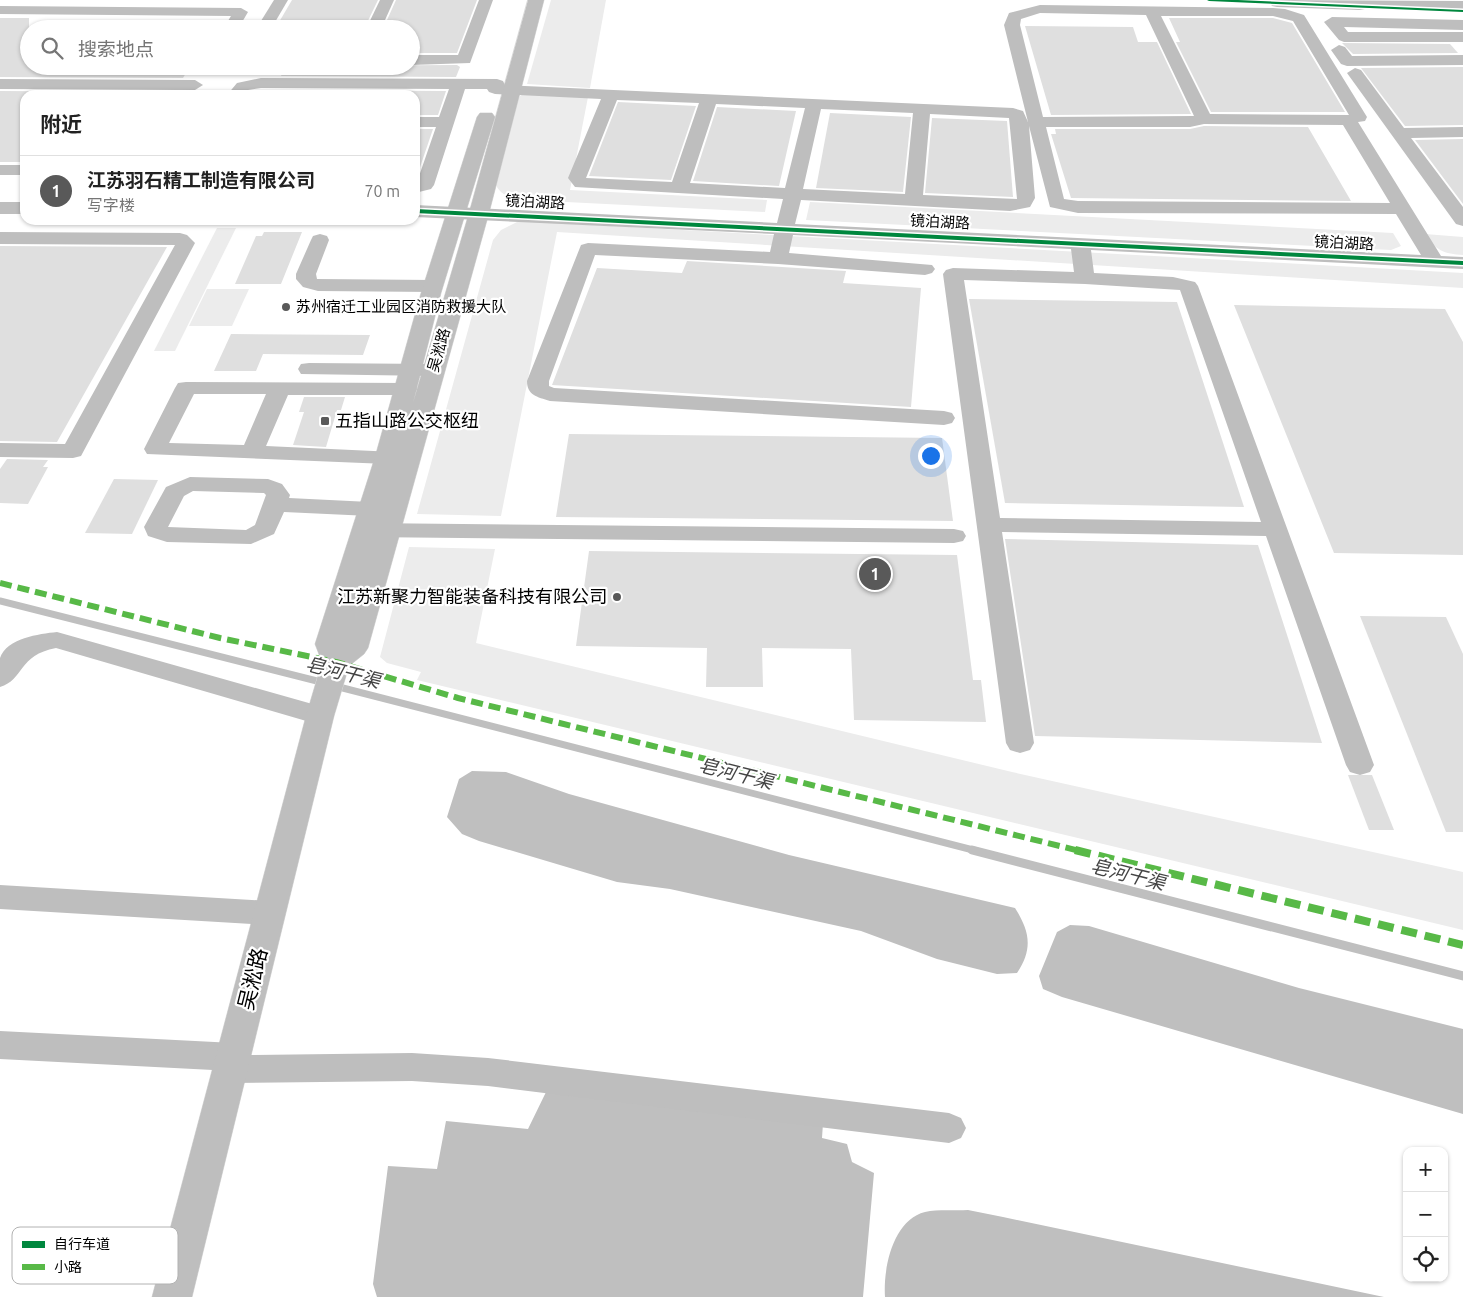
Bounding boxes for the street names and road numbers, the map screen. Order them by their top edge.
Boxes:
street label: 镜泊湖路 [505,191,565,212]
street label: 镜泊湖路 [910,211,970,232]
street label: 镜泊湖路 [1314,232,1374,253]
street label: 吴淞路 [424,326,453,374]
street label: 吴淞路 [233,945,271,1012]

